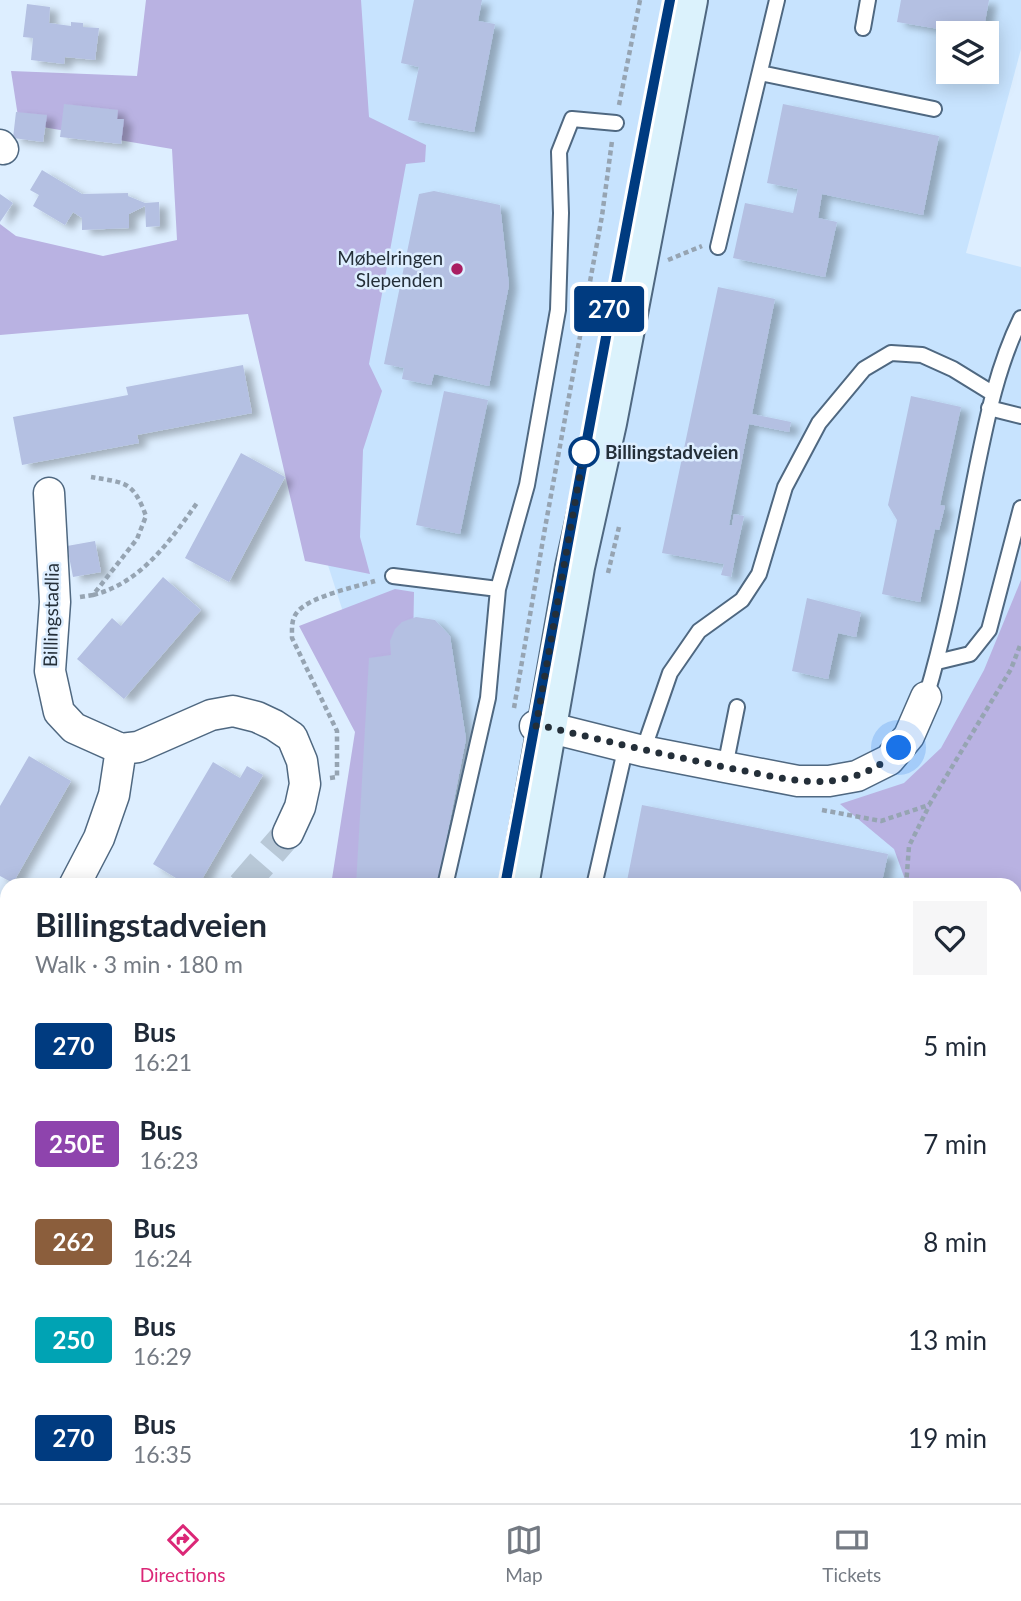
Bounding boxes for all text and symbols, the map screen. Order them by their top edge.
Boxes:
map controls [936,21,999,84]
button: layers [936,21,999,84]
place label: Møbelringen Slependen [337,246,443,291]
marker: Møbelringen Slependen [449,261,465,277]
line badge: 270 [569,286,649,332]
text: 270 [588,294,630,323]
marker: Billingstadveien [569,437,599,467]
place label: Billingstadveien [605,440,739,463]
street label: Billingstadlia [38,563,63,667]
your location [881,730,916,765]
button: heart [913,901,987,975]
text: Billingstadveien [35,904,267,944]
text: Walk · 3 min · 180 m [35,950,243,978]
text: Bus [133,1016,176,1048]
text: 5 min [923,1030,987,1062]
text: 270 [53,1031,94,1060]
text: 16:21 [133,1048,192,1076]
text: Bus [140,1114,183,1146]
text: 7 min [923,1128,987,1160]
text: 250E [49,1129,105,1158]
text: 16:23 [140,1146,199,1174]
text: Bus [133,1212,176,1244]
text: 8 min [923,1226,987,1258]
text: 262 [53,1227,94,1256]
text: 16:24 [133,1244,192,1272]
text: Bus [133,1310,176,1342]
text: 13 min [908,1324,987,1356]
text: 250 [53,1325,94,1354]
text: 16:29 [133,1342,192,1370]
text: Bus [133,1408,176,1440]
text: 19 min [908,1422,987,1454]
text: 270 [53,1423,94,1452]
text: 16:35 [133,1440,192,1468]
tab: Directions [140,1521,225,1586]
tab: Map [505,1521,543,1586]
tab: Tickets [822,1521,881,1586]

